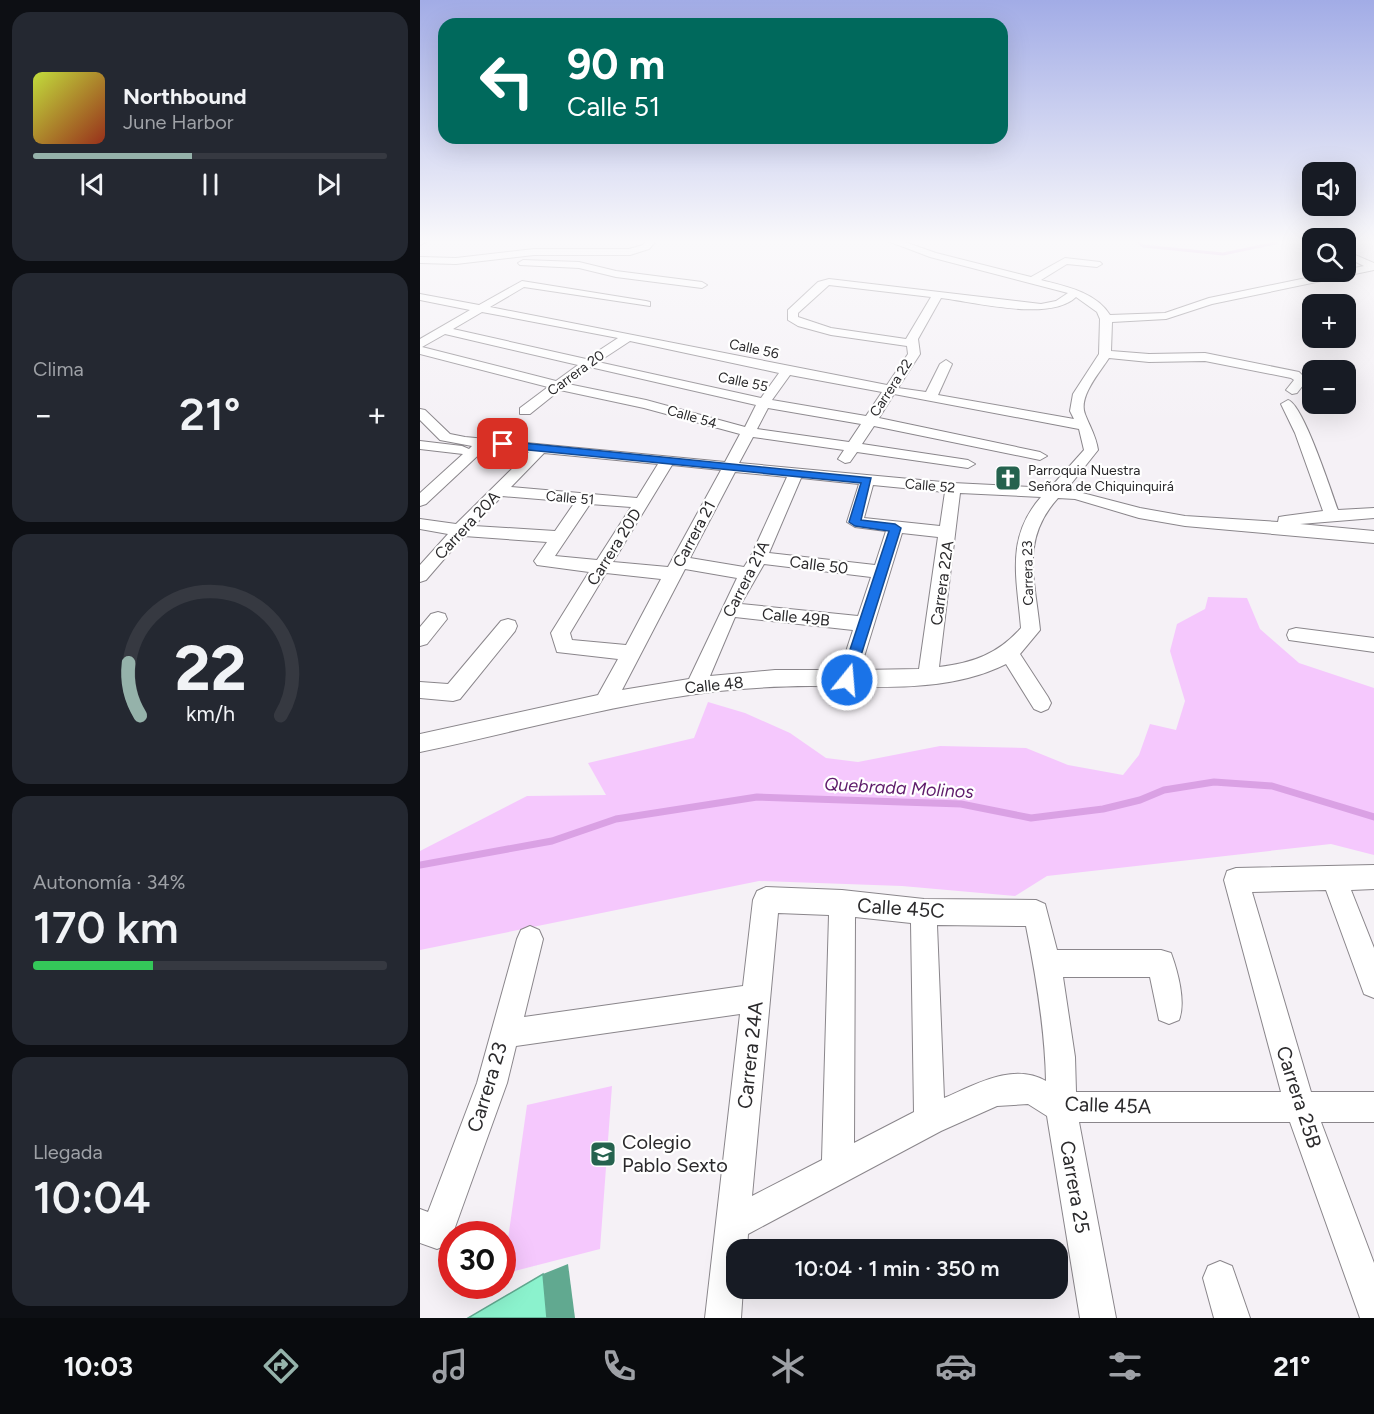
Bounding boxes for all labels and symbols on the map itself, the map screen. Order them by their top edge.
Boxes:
street label: Calle 56 [728,335,781,363]
street label: Carrera 20 [544,347,608,399]
street label: Carrera 22 [866,356,916,420]
street label: Calle 55 [716,368,770,396]
street label: Calle 54 [665,402,719,432]
pin [477,418,528,469]
place label: Parroquia Nuestra Señora de Chiquinquirá [1028,462,1174,495]
church icon: Parroquia Nuestra Señora de Chiquinquirá [993,463,1023,493]
street label: Calle 52 [904,475,956,497]
street label: Carrera 20A [430,487,504,563]
street label: Calle 51 [545,487,595,509]
street label: Carrera 21 [669,498,719,570]
street label: Carrera 20D [583,505,645,589]
street label: Carrera 21A [719,537,773,620]
street label: Carrera 22A [927,539,957,627]
street label: Carrera 23 [1019,540,1037,606]
street label: Calle 50 [789,552,849,578]
street label: Calle 49B [761,604,831,630]
position arrow [815,648,879,712]
street label: Calle 48 [684,672,744,698]
water label: Quebrada Molinos [824,773,975,803]
street label: Calle 45C [856,893,946,923]
street label: Carrera 24A [732,1000,768,1110]
street label: Carrera 23 [462,1039,512,1135]
street label: Carrera 25B [1271,1043,1327,1151]
street label: Calle 45A [1064,1091,1152,1119]
place label: Colegio Pablo Sexto [622,1130,728,1177]
school or university icon: Colegio Pablo Sexto [588,1139,618,1169]
street label: Carrera 25 [1055,1139,1095,1235]
speed limit sign: 30 [438,1221,516,1299]

